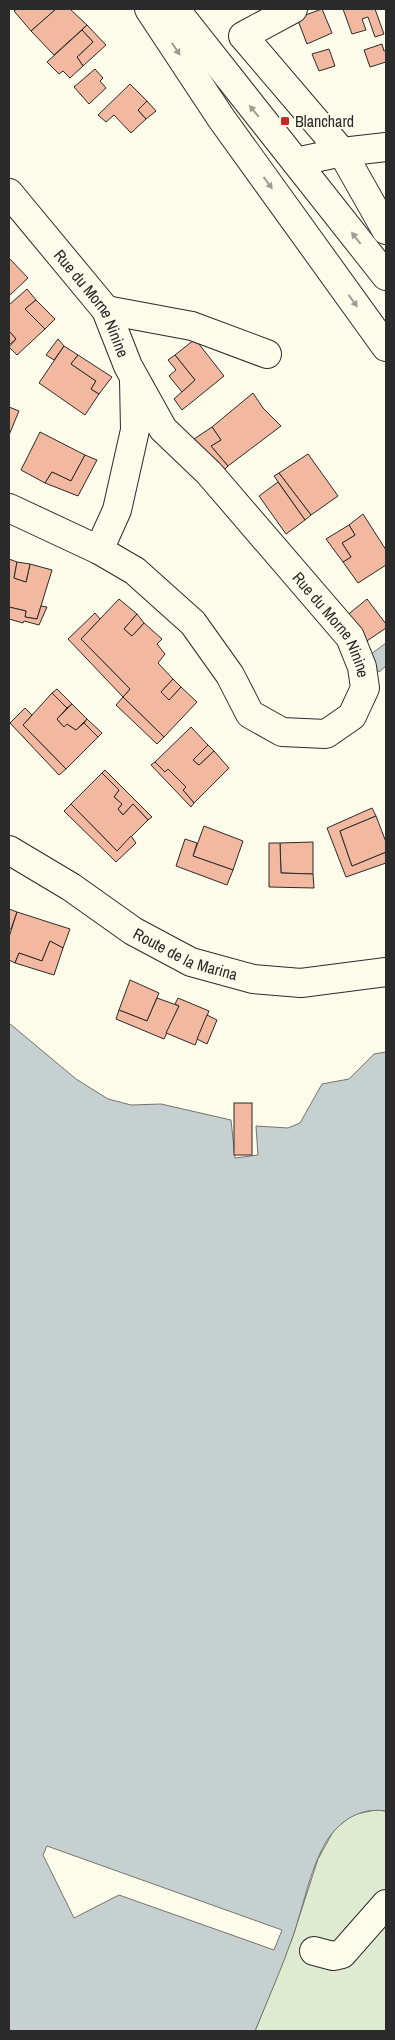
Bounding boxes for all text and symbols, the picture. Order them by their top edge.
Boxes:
one-way arrow [171,43,181,56]
one-way arrow [249,105,260,118]
place label: Blanchard [295,110,354,132]
marker: Blanchard [279,115,291,127]
one-way arrow [263,176,273,190]
one-way arrow [351,231,361,245]
street label: Rue du Morne Ninine [49,245,134,360]
one-way arrow [348,294,358,308]
street label: Rue du Morne Ninine [288,567,374,679]
street label: Route de la Marina [130,922,241,985]

